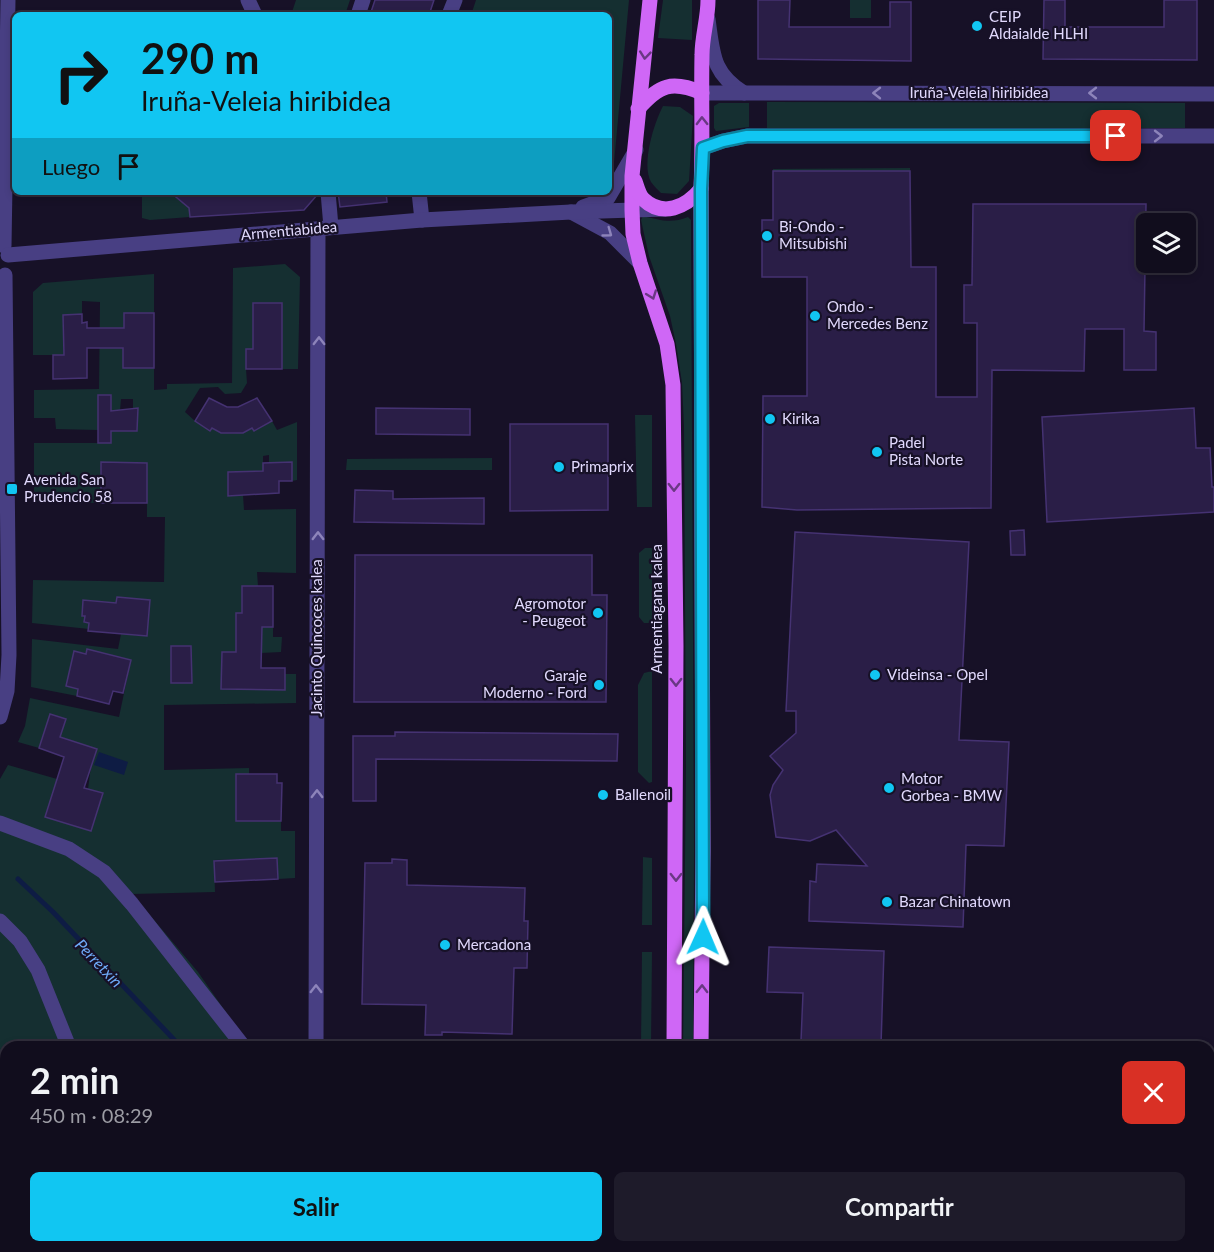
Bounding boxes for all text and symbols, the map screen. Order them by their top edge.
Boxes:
place label: CEIP Aldaialde HLHI [989,7,1088,42]
marker: CEIP Aldaialde HLHI [970,19,984,33]
text: 290 m [141,33,259,83]
icon: right [42,36,120,114]
one-way arrow [639,50,652,59]
street label: Iruña-Veleia hiribidea [910,83,1048,101]
text: Iruña-Veleia hiribidea [141,84,391,117]
one-way arrow [872,87,881,99]
one-way arrow [1088,87,1097,99]
pin [1090,110,1141,161]
one-way arrow [696,116,708,125]
icon: arrive [1099,119,1132,152]
one-way arrow [1154,130,1163,142]
icon: arrive [112,150,145,183]
text: Luego [42,153,100,180]
map controls [1136,213,1196,273]
button: layers [1136,213,1196,273]
street label: Armentiabidea [240,217,338,243]
place label: Bi-Ondo - Mitsubishi [779,217,847,252]
one-way arrow [602,226,613,237]
marker: Bi-Ondo - Mitsubishi [760,229,774,243]
one-way arrow [644,289,657,300]
place label: Ondo - Mercedes Benz [827,297,928,332]
marker: Ondo - Mercedes Benz [808,309,822,323]
one-way arrow [313,336,325,345]
place label: Kirika [782,409,820,427]
marker: Kirika [763,412,777,426]
place label: Padel Pista Norte [889,433,963,468]
marker: Padel Pista Norte [870,445,884,459]
place label: Primaprix [571,457,634,475]
marker: Primaprix [552,460,566,474]
place label: Avenida San Prudencio 58 [24,470,112,505]
marker: Avenida San Prudencio 58 [5,482,19,496]
one-way arrow [668,482,681,491]
one-way arrow [312,531,324,540]
street label: Armentiagana kalea [647,544,665,674]
street label: Jacinto Quincoces kalea [307,559,325,717]
place label: Agromotor - Peugeot [514,594,587,629]
marker: Agromotor - Peugeot [591,606,605,620]
place label: Videinsa - Opel [887,665,988,683]
place label: Garaje Moderno - Ford [483,666,587,701]
marker: Videinsa - Opel [868,668,882,682]
one-way arrow [670,677,682,686]
marker: Garaje Moderno - Ford [592,678,606,692]
place label: Motor Gorbea - BMW [901,769,1002,804]
marker: Motor Gorbea - BMW [882,781,896,795]
place label: Ballenoil [615,785,671,803]
marker: Ballenoil [596,788,610,802]
one-way arrow [311,789,323,798]
one-way arrow [670,872,682,881]
place label: Bazar Chinatown [899,892,1011,910]
marker: Bazar Chinatown [880,895,894,909]
position arrow [671,905,735,969]
water label: Perretxin [72,935,127,991]
place label: Mercadona [457,935,531,953]
marker: Mercadona [438,938,452,952]
one-way arrow [310,984,322,993]
one-way arrow [696,984,708,993]
text: 2 min [30,1058,119,1102]
button: close [1122,1061,1185,1124]
text: 450 m · 08:29 [30,1103,153,1127]
button: Salir [30,1172,602,1241]
button: Compartir [614,1172,1185,1241]

